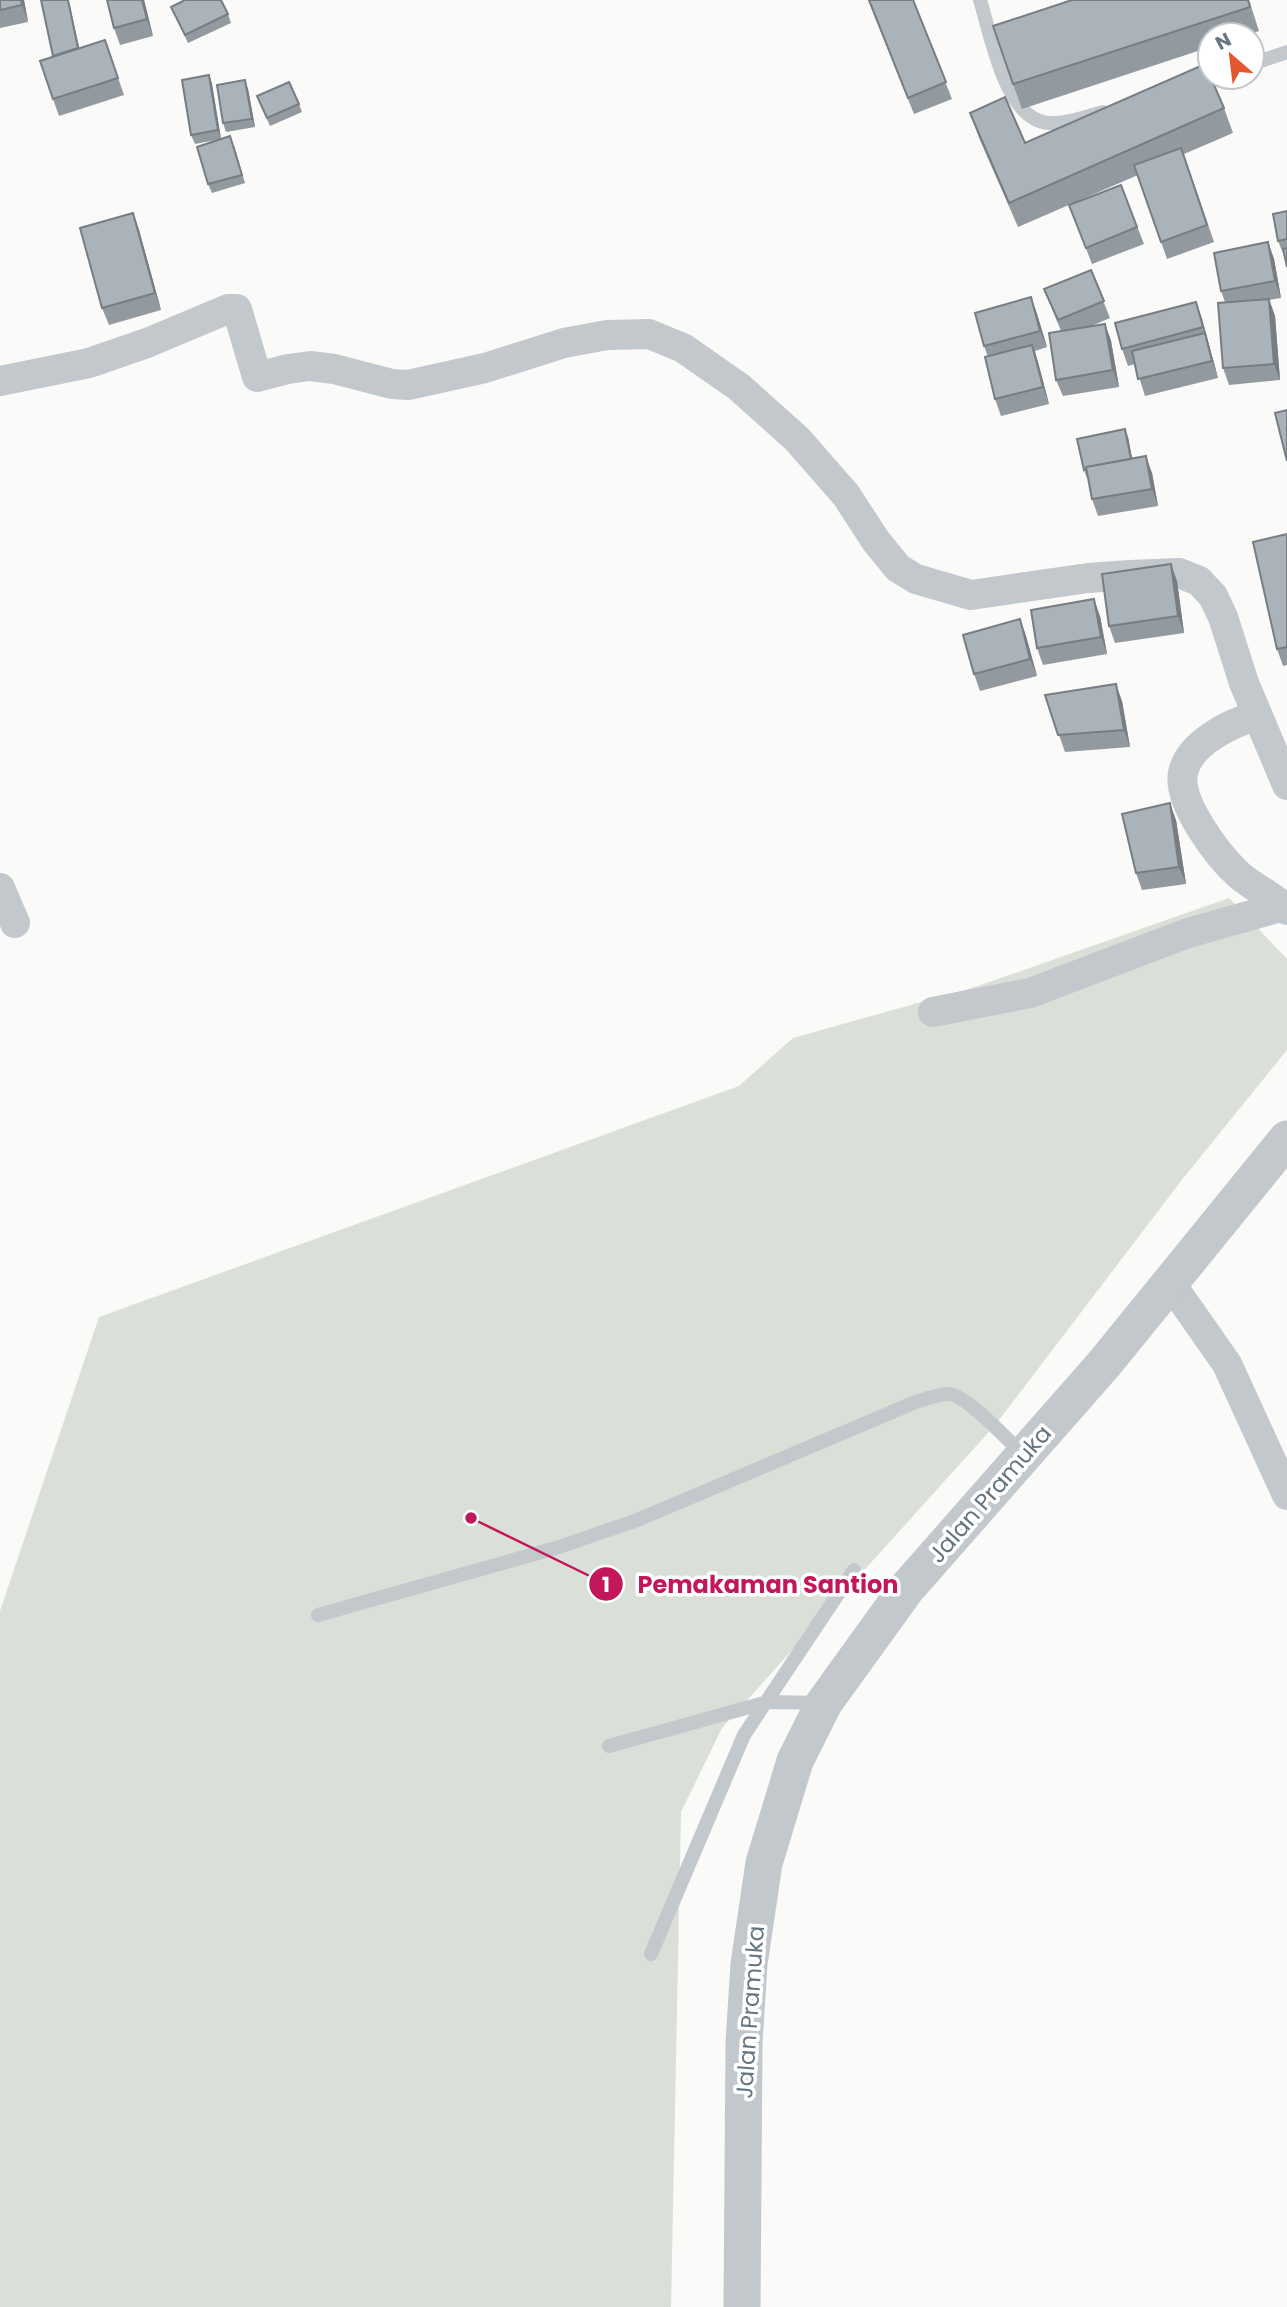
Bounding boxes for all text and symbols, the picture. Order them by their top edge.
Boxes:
north arrow [1196,21,1266,91]
text: N [1211,26,1236,57]
street label: Jalan Pramuka [921,1418,1059,1570]
callout: Pemakaman Santion [589,1562,913,1607]
text: Pemakaman Santion [637,1568,899,1601]
text: 1 [602,1570,610,1599]
street label: Jalan Pramuka [728,1925,772,2099]

